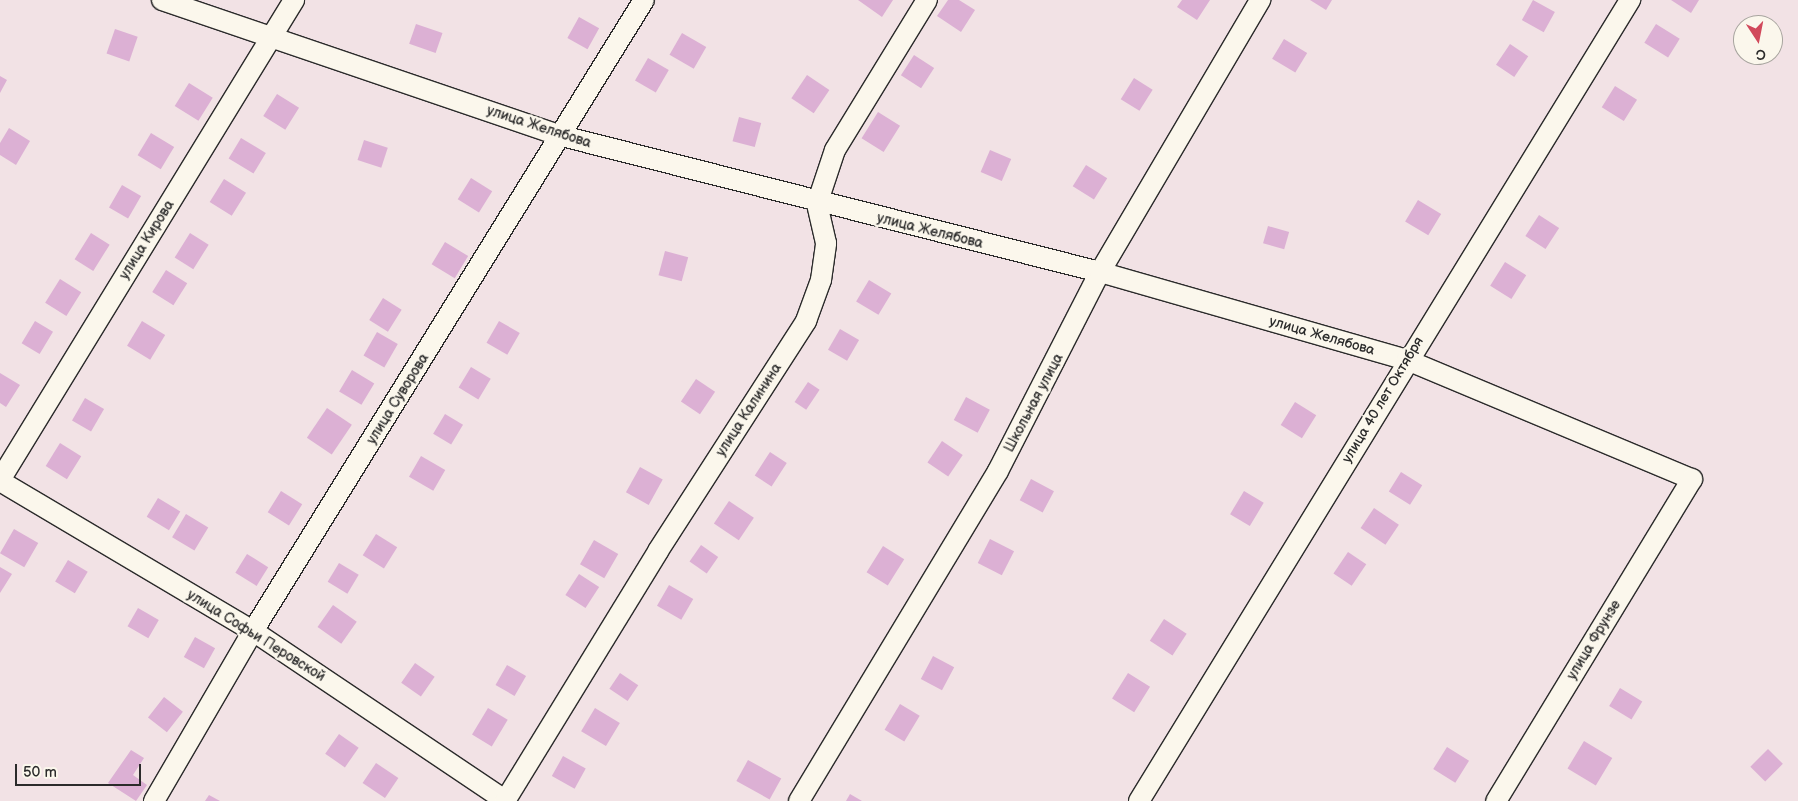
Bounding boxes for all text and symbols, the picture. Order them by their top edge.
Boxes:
north arrow [1733,15,1783,65]
text: С [1754,45,1767,64]
street label: улица Желябова [485,102,593,152]
street label: улица Кирова [116,197,178,283]
street label: улица Желябова [875,210,985,252]
street label: улица Желябова [1267,313,1377,359]
street label: улица 40 лет Октября [1339,334,1427,466]
street label: улица Суворова [363,351,433,447]
street label: Школьная улица [1001,351,1067,455]
street label: улица Калинина [713,360,785,460]
street label: улица Софьи Перовской [184,587,328,685]
street label: улица Фрунзе [1564,597,1624,683]
scale bar [18,754,144,786]
text: 50 m [23,763,57,782]

